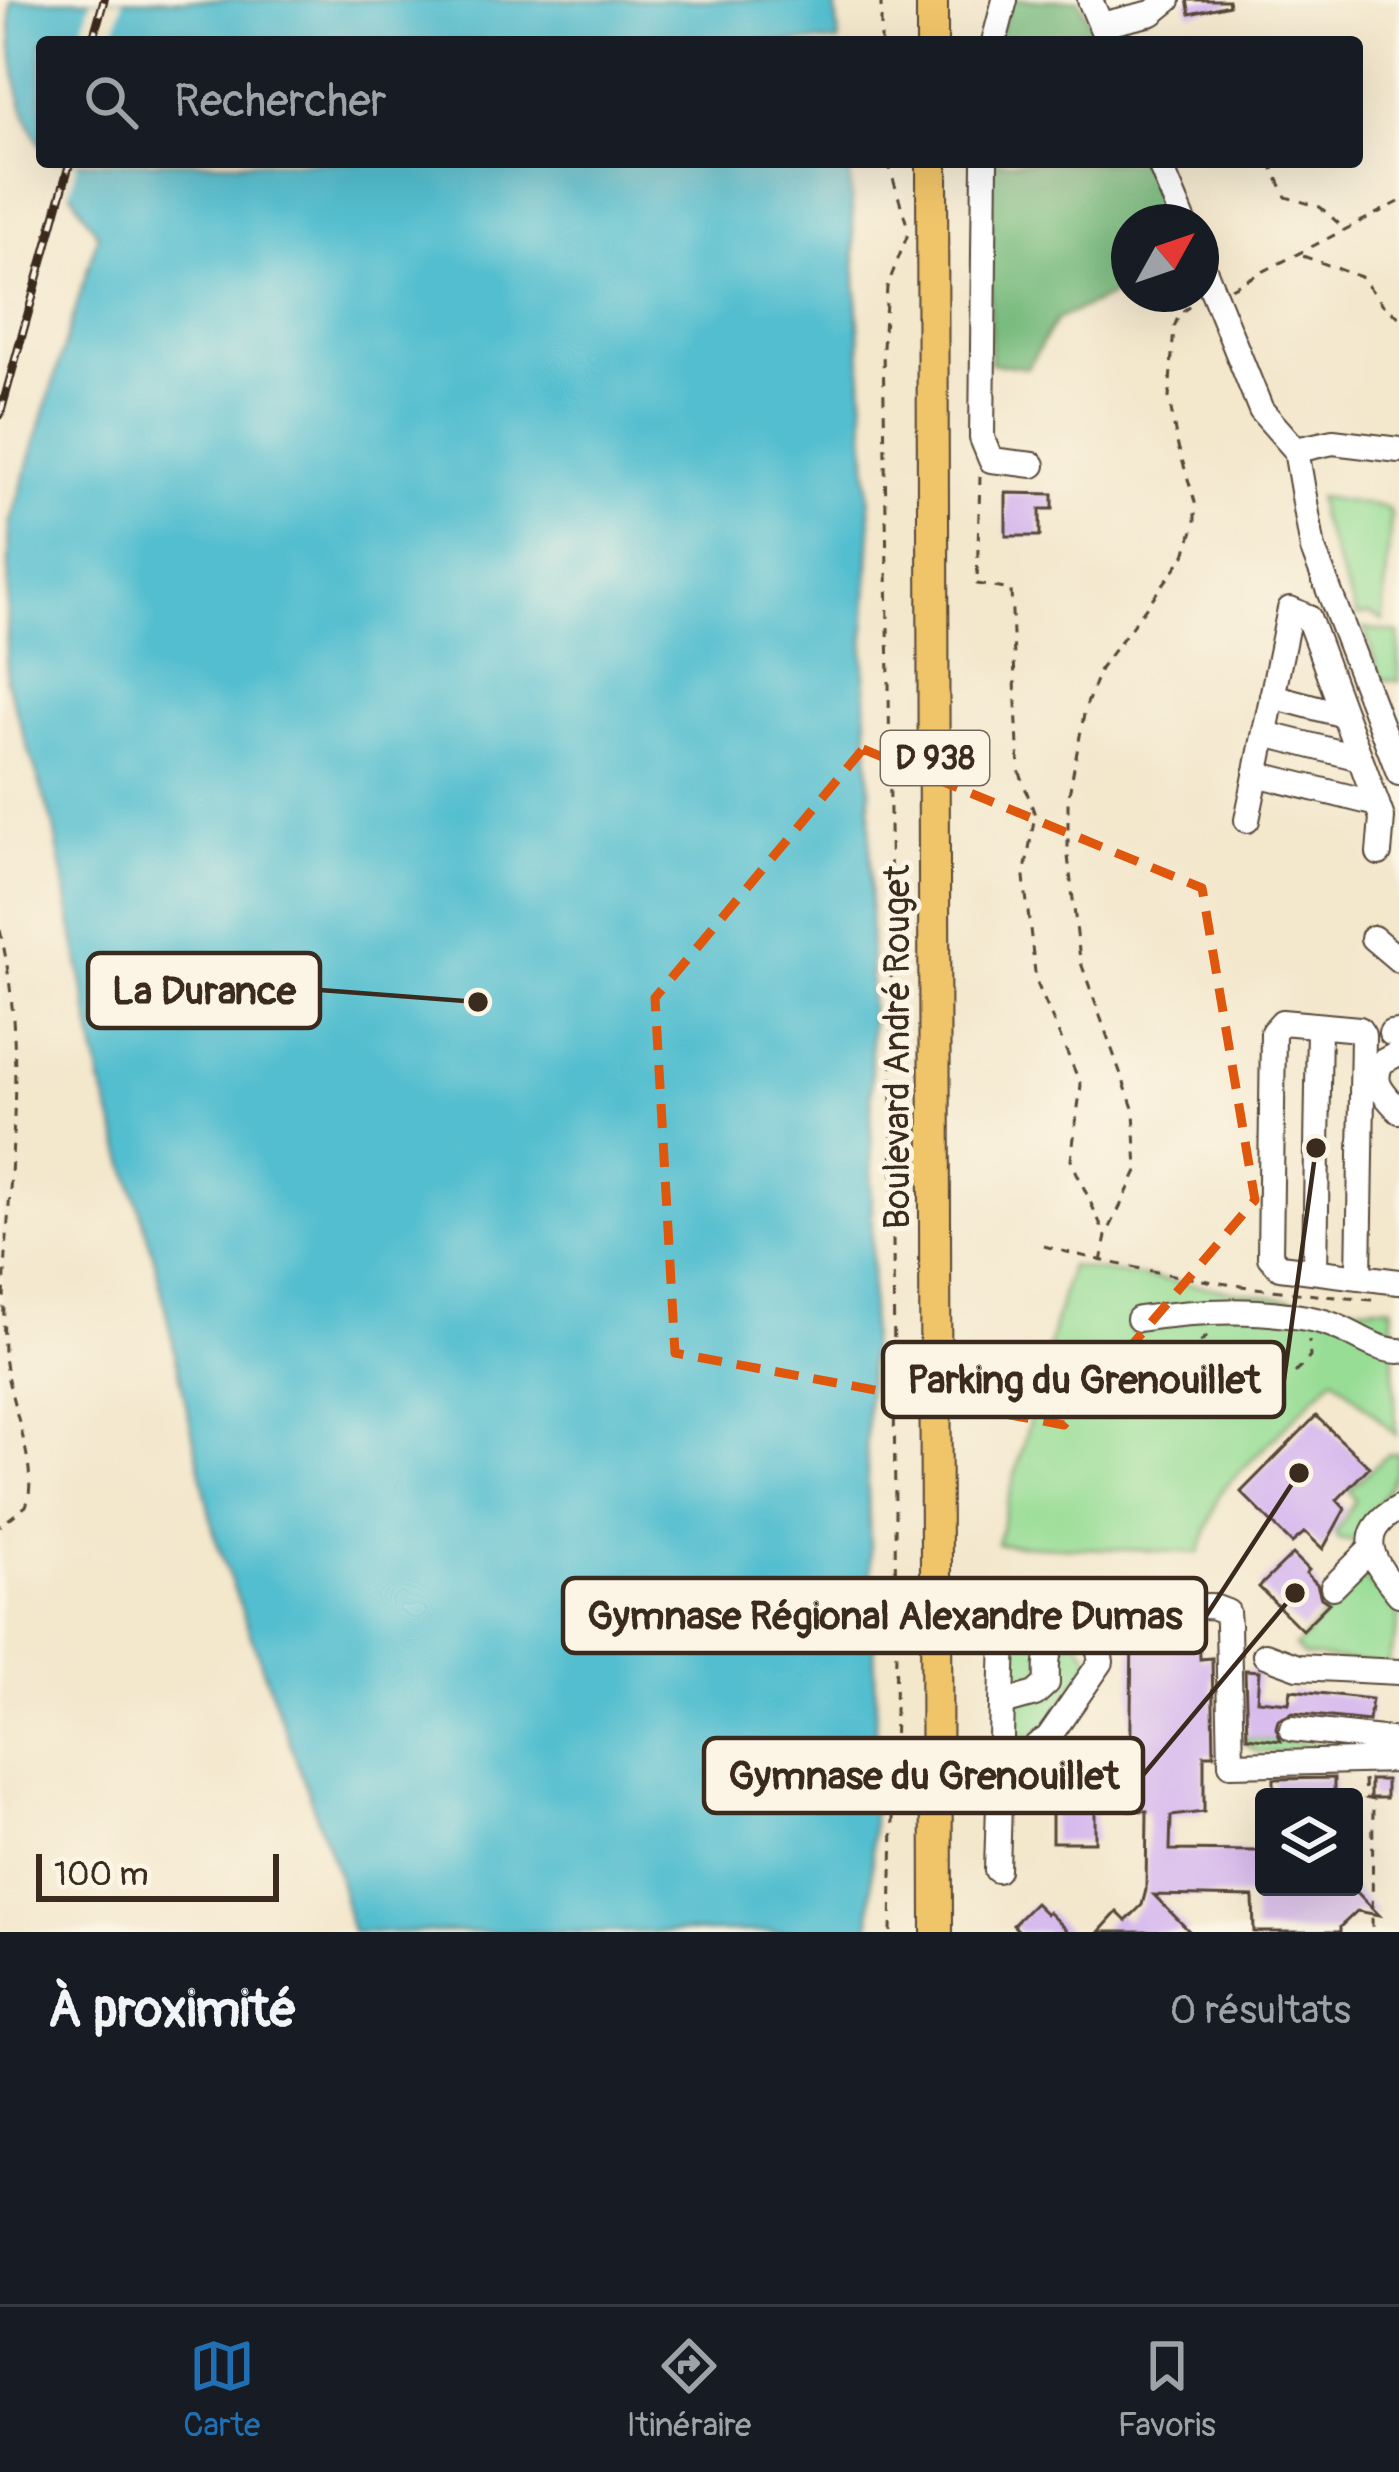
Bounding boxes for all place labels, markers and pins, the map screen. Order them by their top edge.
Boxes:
callout: La Durance [88,953,320,1028]
callout: Parking du Grenouillet [883,1342,1284,1417]
callout: Gymnase Régional Alexandre Dumas [563,1578,1206,1653]
callout: Gymnase du Grenouillet [704,1738,1143,1813]

